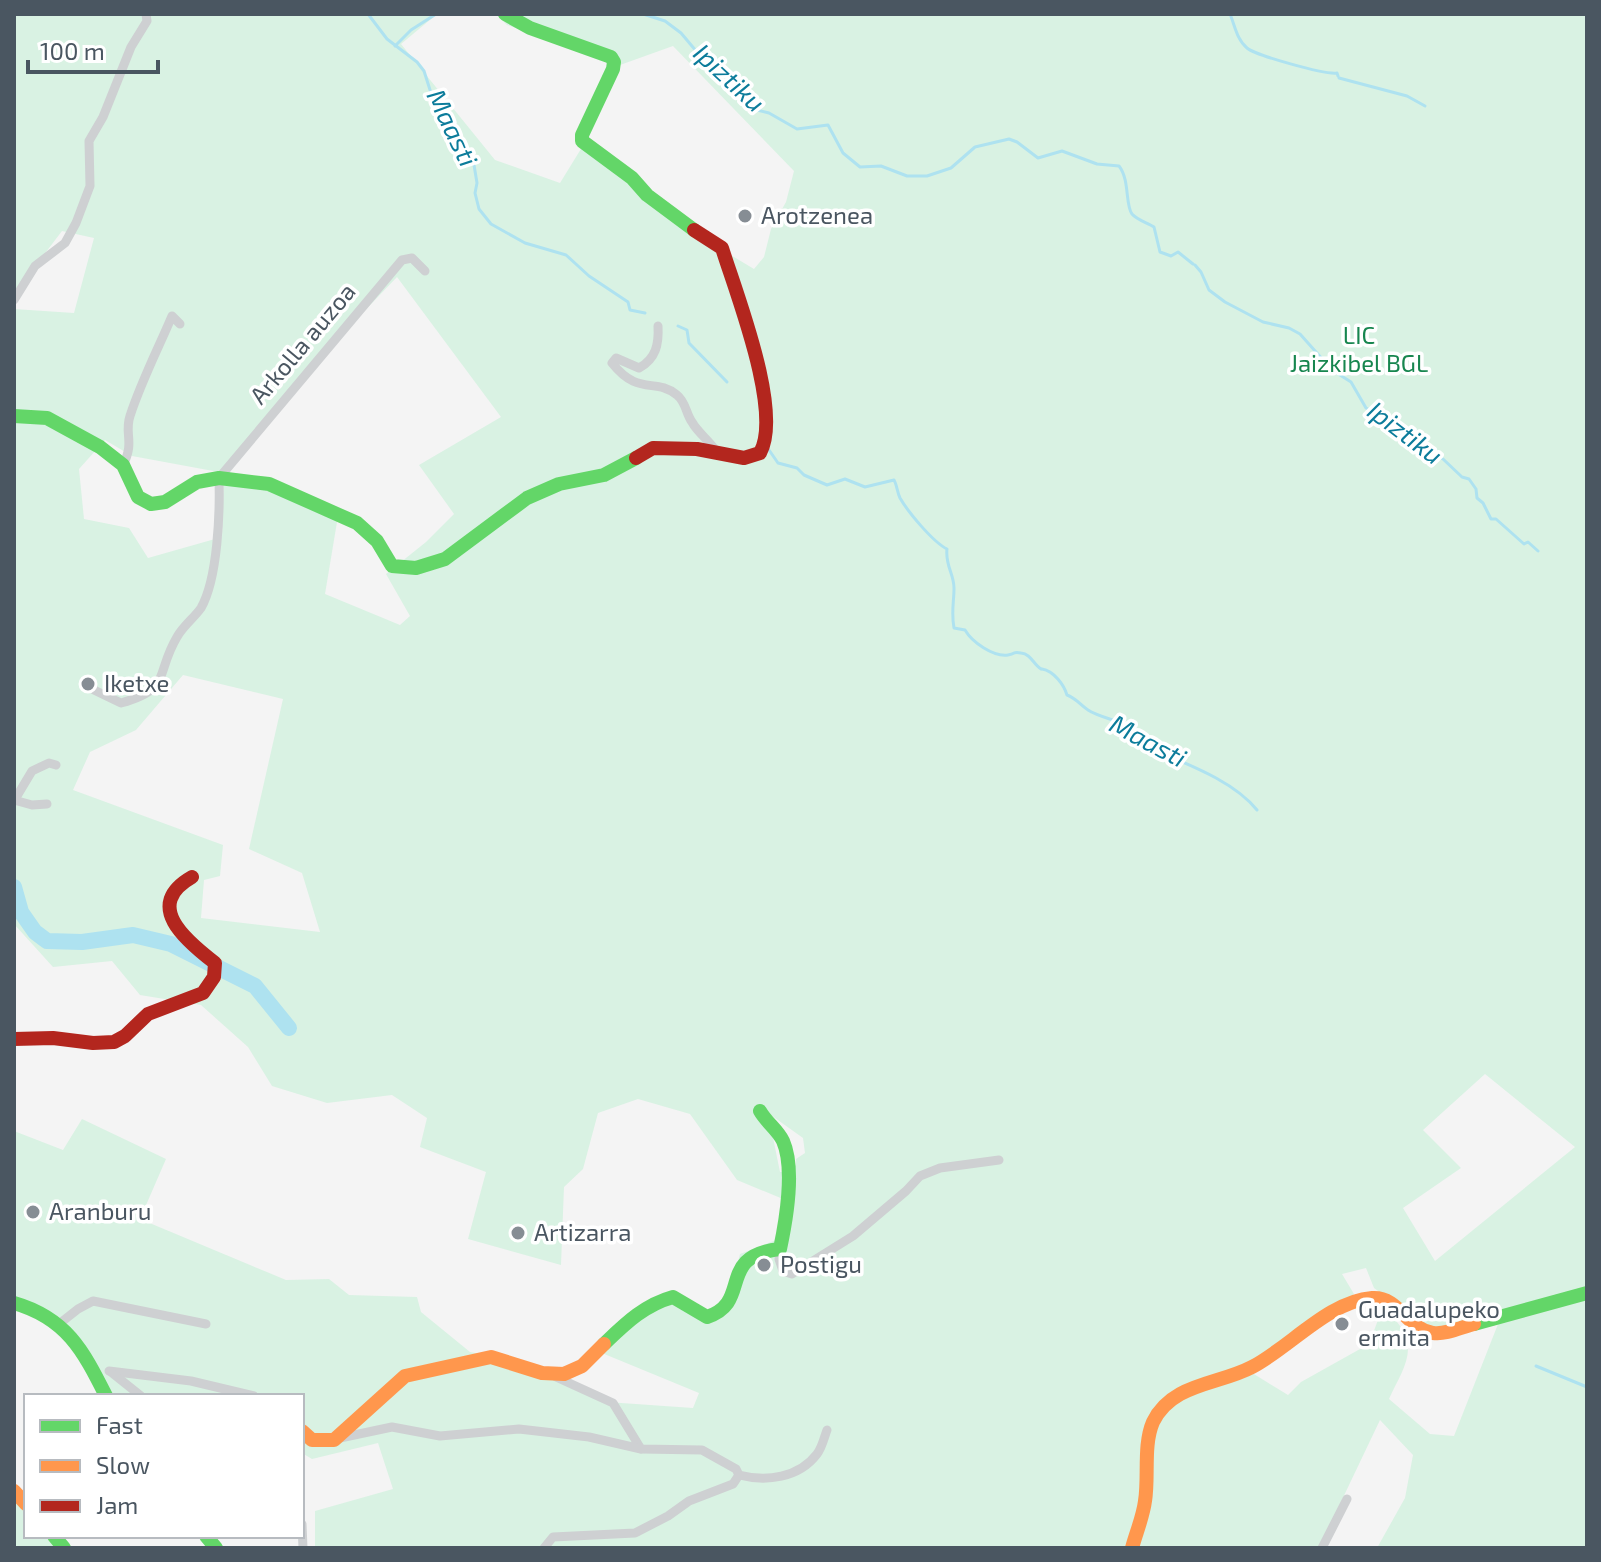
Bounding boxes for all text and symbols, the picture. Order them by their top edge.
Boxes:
scale bar [28,24,158,74]
text: 100 m [40,36,105,65]
water label: Ipiztiku [688,36,772,117]
water label: Maasti [421,84,485,171]
place label: Arotzenea [761,200,873,229]
marker: Arotzenea [736,207,754,225]
street label: Arkolla auzoa [243,277,361,409]
park label: LIC Jaizkibel BGL [1290,320,1428,377]
water label: Ipiztiku [1362,394,1449,470]
place label: Iketxe [104,668,169,697]
marker: Iketxe [79,675,97,693]
water label: Maasti [1105,707,1192,773]
place label: Aranburu [49,1196,151,1225]
marker: Aranburu [24,1203,42,1221]
place label: Artizarra [534,1217,632,1246]
marker: Artizarra [509,1224,527,1242]
place label: Postigu [780,1249,862,1278]
marker: Postigu [755,1256,773,1274]
place label: Guadalupeko ermita [1358,1294,1500,1351]
marker: Guadalupeko ermita [1333,1315,1351,1333]
legend [24,1394,304,1538]
text: Fast [96,1410,143,1439]
text: Slow [96,1450,150,1479]
text: Jam [96,1490,138,1519]

